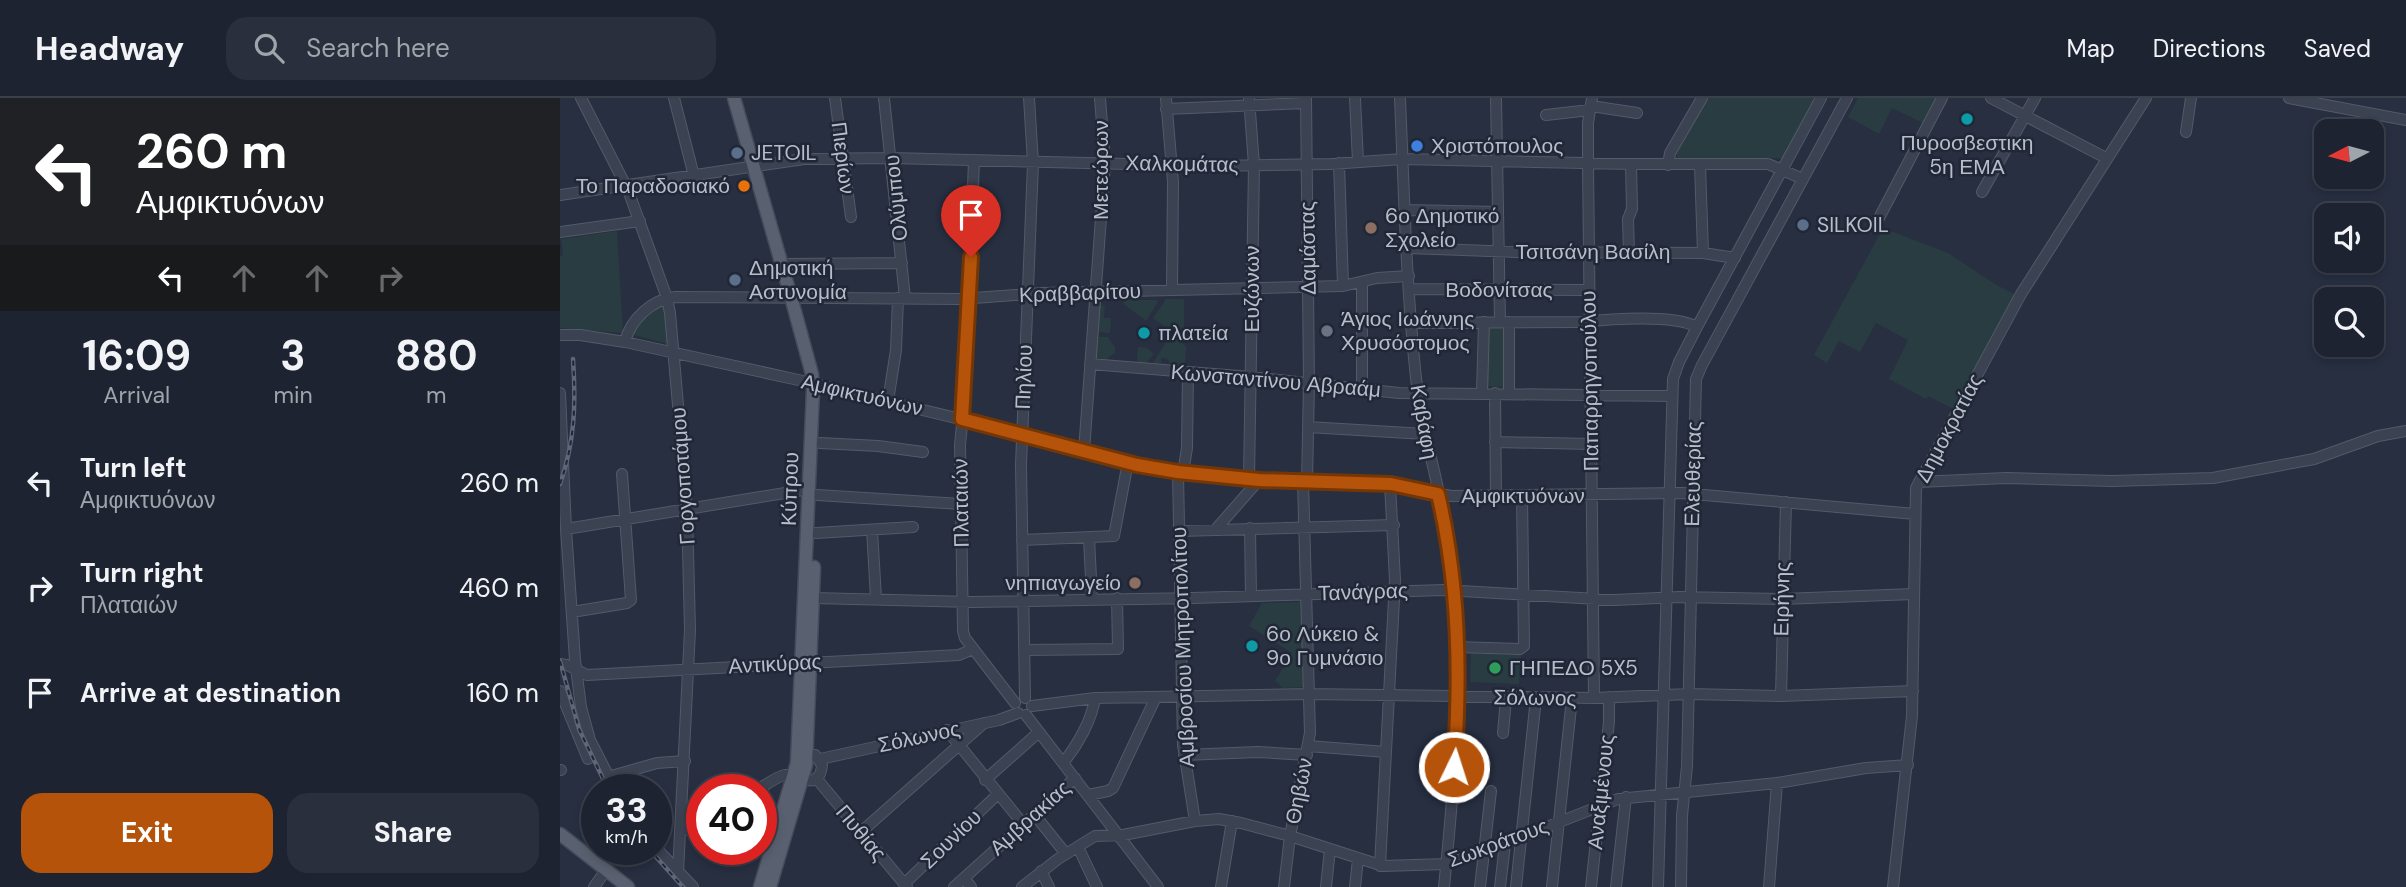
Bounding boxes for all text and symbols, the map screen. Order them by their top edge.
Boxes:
search box [226,17,716,80]
text: Headway [35,27,184,70]
icon: search [250,29,288,67]
text: Search here [306,31,450,65]
text: Map [2067,33,2115,64]
text: Directions [2153,33,2266,64]
text: Saved [2304,33,2371,64]
marker: Πυροσβεστικη 5η ΕΜΑ [1959,111,1975,127]
text: 260 m [136,119,287,183]
north arrow [2314,119,2384,189]
map controls [2314,119,2384,357]
street label: Πιερίων [825,120,861,196]
street label: Μετεώρων [1087,120,1115,220]
icon: left [21,126,112,217]
place label: Πυροσβεστικη 5η ΕΜΑ [1901,129,2033,181]
place label: Χριστόπουλος [1431,132,1563,160]
marker: Χριστόπουλος [1409,138,1425,154]
place label: JETOIL [751,139,817,167]
marker: JETOIL [729,145,745,161]
street label: Χαλκομάτας [1125,149,1239,179]
street label: Ολύμπου [878,153,914,243]
place label: Το Παραδοσιακό [576,172,730,200]
marker: Το Παραδοσιακό [736,178,752,194]
text: Αμφικτυόνων [136,181,325,223]
pin [941,185,1001,257]
icon: arrive [952,196,990,234]
street label: Δαμάστας [1293,201,1323,295]
place label: 6ο Δημοτικό Σχολείο [1385,202,1500,254]
button: sound [2314,203,2384,273]
place label: SILKOIL [1817,211,1889,239]
marker: SILKOIL [1795,217,1811,233]
marker: 6ο Δημοτικό Σχολείο [1363,220,1379,236]
street label: Τσιτσάνη Βασίλη [1516,238,1670,266]
street label: Ευζώνων [1238,245,1266,333]
place label: Δημοτική Αστυνομία [749,254,847,306]
icon: left [152,259,190,297]
icon: ahead [225,259,263,297]
icon: ahead [298,259,336,297]
icon: right [371,259,409,297]
marker: Δημοτική Αστυνομία [727,272,743,288]
street label: Βοδονίτσας [1445,276,1553,304]
street label: Κραββαρίτου [1018,277,1142,309]
button: search [2314,287,2384,357]
street label: Παπαρρηγοπούλου [1574,290,1606,472]
place label: Άγιος Ιωάννης Χρυσόστομος [1341,305,1474,357]
place label: πλατεία [1158,319,1228,347]
marker: Άγιος Ιωάννης Χρυσόστομος [1319,323,1335,339]
marker: πλατεία [1136,325,1152,341]
text: 16:09 [82,328,191,383]
text: 3 [280,328,306,383]
text: 880 [395,328,478,383]
street label: Πηλίου [1009,344,1039,410]
street label: Κωνσταντίνου Αβραάμ [1170,358,1382,404]
street label: Αμφικτυόνων [799,367,925,423]
street label: Δημοκρατίας [1909,369,1989,487]
text: Arrival [103,380,170,410]
text: min [273,380,313,410]
text: m [426,380,447,410]
street label: Καβάφη [1404,382,1444,462]
street label: Γοργοποτάμου [664,406,702,546]
street label: Ελευθερίας [1678,421,1708,527]
text: Turn left [80,451,187,485]
street label: Κύπρου [775,451,805,527]
street label: Πλαταιών [946,458,976,548]
icon: left [21,464,59,502]
text: 260 m [460,466,539,500]
street label: Αμφικτυόνων [1461,482,1585,510]
text: Αμφικτυόνων [80,485,216,515]
street label: Αμβροσίου Μητροπολίτου [1165,526,1201,768]
text: Turn right [80,556,204,590]
street label: Ειρήνης [1767,561,1797,637]
icon: right [21,569,59,607]
place label: νηπιαγωγείο [1005,569,1121,597]
text: 460 m [459,571,539,605]
marker: νηπιαγωγείο [1127,575,1143,591]
street label: Τανάγρας [1318,576,1408,608]
text: Πλαταιών [80,590,178,620]
place label: 6ο Λύκειο & 9ο Γυμνάσιο [1266,620,1384,672]
marker: 6ο Λύκειο & 9ο Γυμνάσιο [1244,638,1260,654]
street label: Αντικύρας [728,648,822,680]
place label: ΓΗΠΕΔΟ 5X5 [1509,654,1638,682]
marker: ΓΗΠΕΔΟ 5X5 [1487,660,1503,676]
icon: arrive [21,674,59,712]
text: Arrive at destination [80,676,341,710]
text: 160 m [467,676,539,710]
street label: Σόλωνος [1493,683,1577,713]
street label: Σόλωνος [875,715,963,759]
position arrow [1417,730,1491,804]
street label: Αναξιμένους [1581,733,1621,851]
street label: Θηβών [1279,755,1319,827]
speed limit sign: 40 [686,774,777,865]
street label: Αμβρακίας [984,774,1076,862]
text: 33 [605,787,648,833]
button: Exit [21,793,273,873]
button: Share [287,793,539,873]
street label: Πυθίας [829,799,893,867]
street label: Σουνίου [914,803,988,875]
street label: Σωκράτους [1444,812,1552,874]
text: km/h [605,825,648,849]

